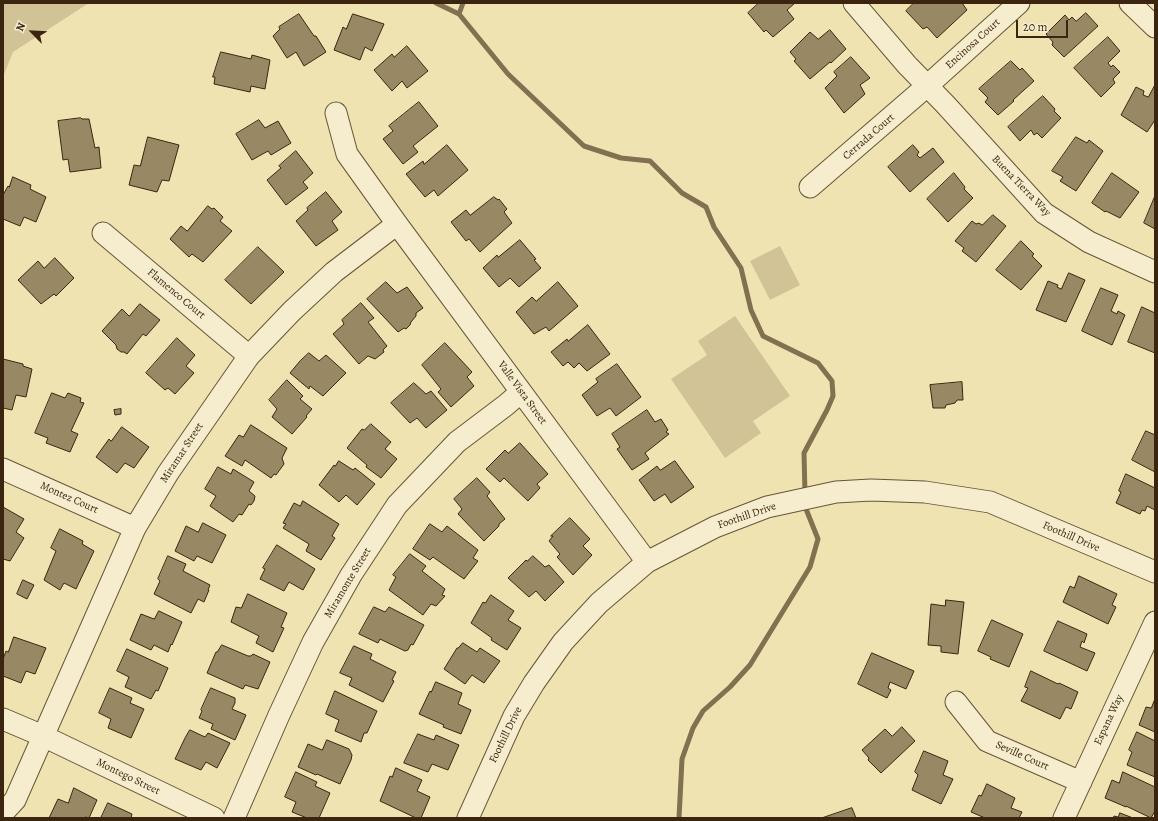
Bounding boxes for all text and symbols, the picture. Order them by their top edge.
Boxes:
north arrow [12,12,52,52]
scale bar [1018,12,1070,38]
street label: Encinosa Court [943,16,1003,72]
text: 20 m [1023,19,1047,35]
text: N [12,20,29,34]
street label: Cerrada Court [840,111,898,163]
street label: Buena Tierra Way [989,153,1053,219]
street label: Flamenco Court [144,266,208,322]
street label: Valle Vista Street [495,359,549,427]
street label: Miramar Street [158,420,206,486]
street label: Montez Court [38,479,100,517]
street label: Foothill Drive [716,500,778,532]
street label: Foothill Drive [1040,519,1102,555]
street label: Miramonte Street [322,545,374,621]
street label: Espana Way [1092,693,1126,747]
street label: Foothill Drive [487,705,525,765]
street label: Seville Court [993,738,1051,774]
street label: Montego Street [94,756,162,798]

